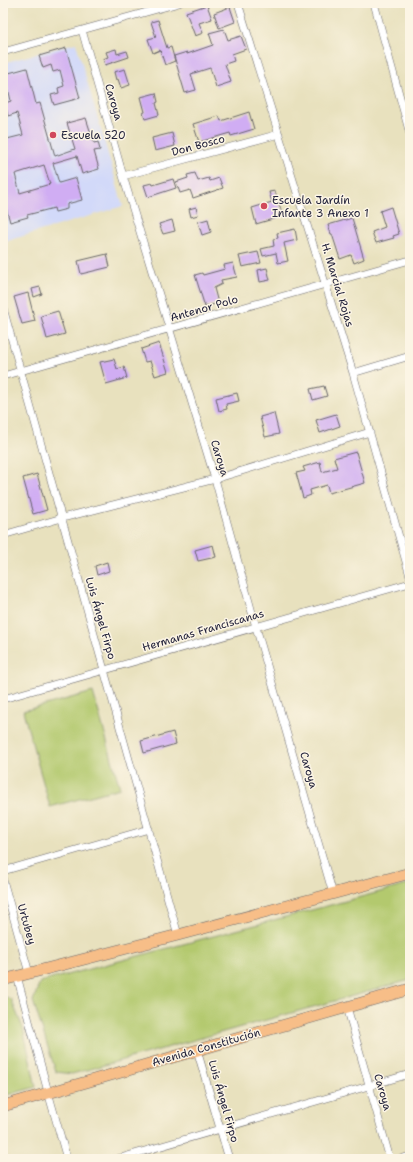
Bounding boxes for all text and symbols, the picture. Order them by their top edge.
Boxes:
street label: Caroya [101,82,126,122]
place label: Escuela 520 [61,128,126,143]
marker: Escuela 520 [48,130,58,140]
street label: Don Bosco [170,131,227,160]
place label: Escuela Jardín Infante 3 Anexo 1 [272,193,369,221]
marker: Escuela Jardín Infante 3 Anexo 1 [259,201,269,211]
street label: H. Marcial Rojas [318,241,357,329]
street label: Antenor Polo [169,292,240,325]
street label: Caroya [207,438,232,478]
street label: Luis Ángel Firpo [82,575,121,661]
street label: Hermanas Franciscanas [140,606,266,655]
street label: Caroya [296,750,321,790]
street label: Urtubey [14,902,40,946]
street label: Avenida Constitución [150,1025,262,1070]
street label: Luis Ángel Firpo [205,1058,244,1144]
street label: Caroya [370,1072,395,1112]

